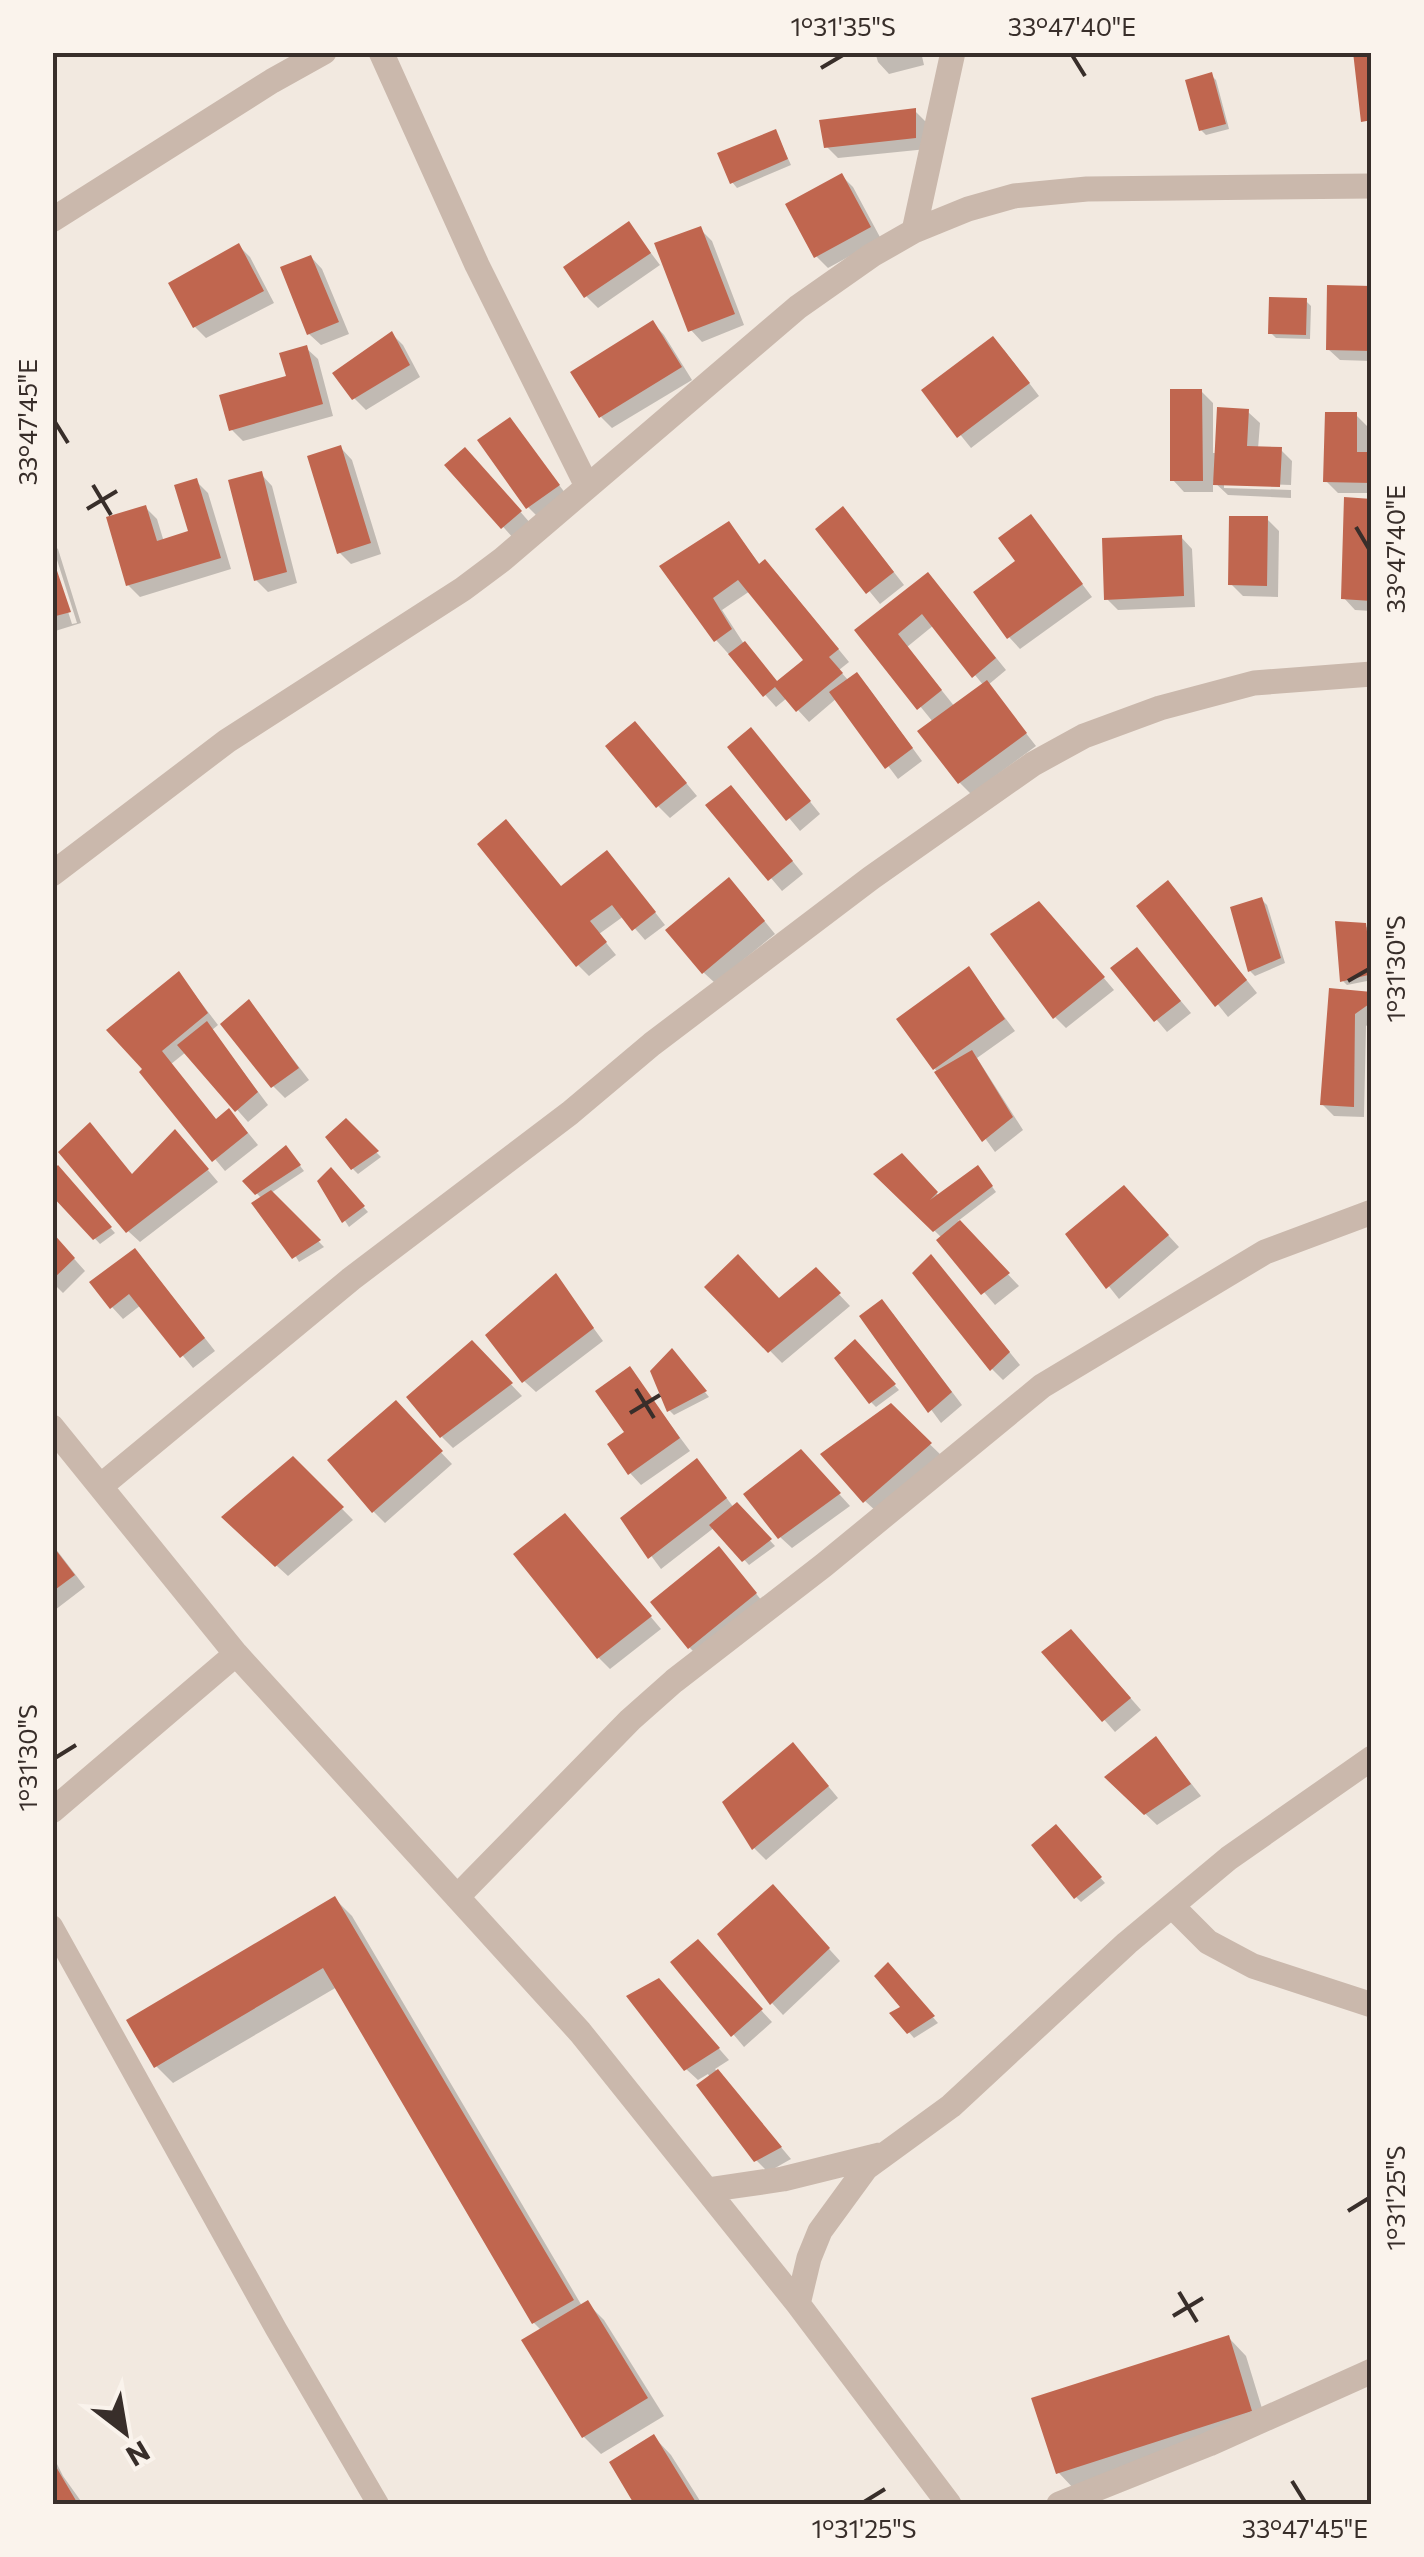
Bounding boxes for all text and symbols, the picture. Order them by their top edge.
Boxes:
text: 1°31'35"S [790,11,896,41]
text: 33°47'40"E [1008,11,1136,41]
text: 33°47'45"E [12,359,42,485]
text: 33°47'40"E [1380,485,1410,613]
text: 1°31'30"S [1380,915,1410,1023]
text: 1°31'30"S [12,1704,42,1812]
text: 1°31'25"S [1380,2146,1410,2250]
north arrow [75,2382,175,2482]
text: N [121,2434,156,2474]
text: 1°31'25"S [812,2513,916,2543]
text: 33°47'45"E [1242,2513,1368,2543]

